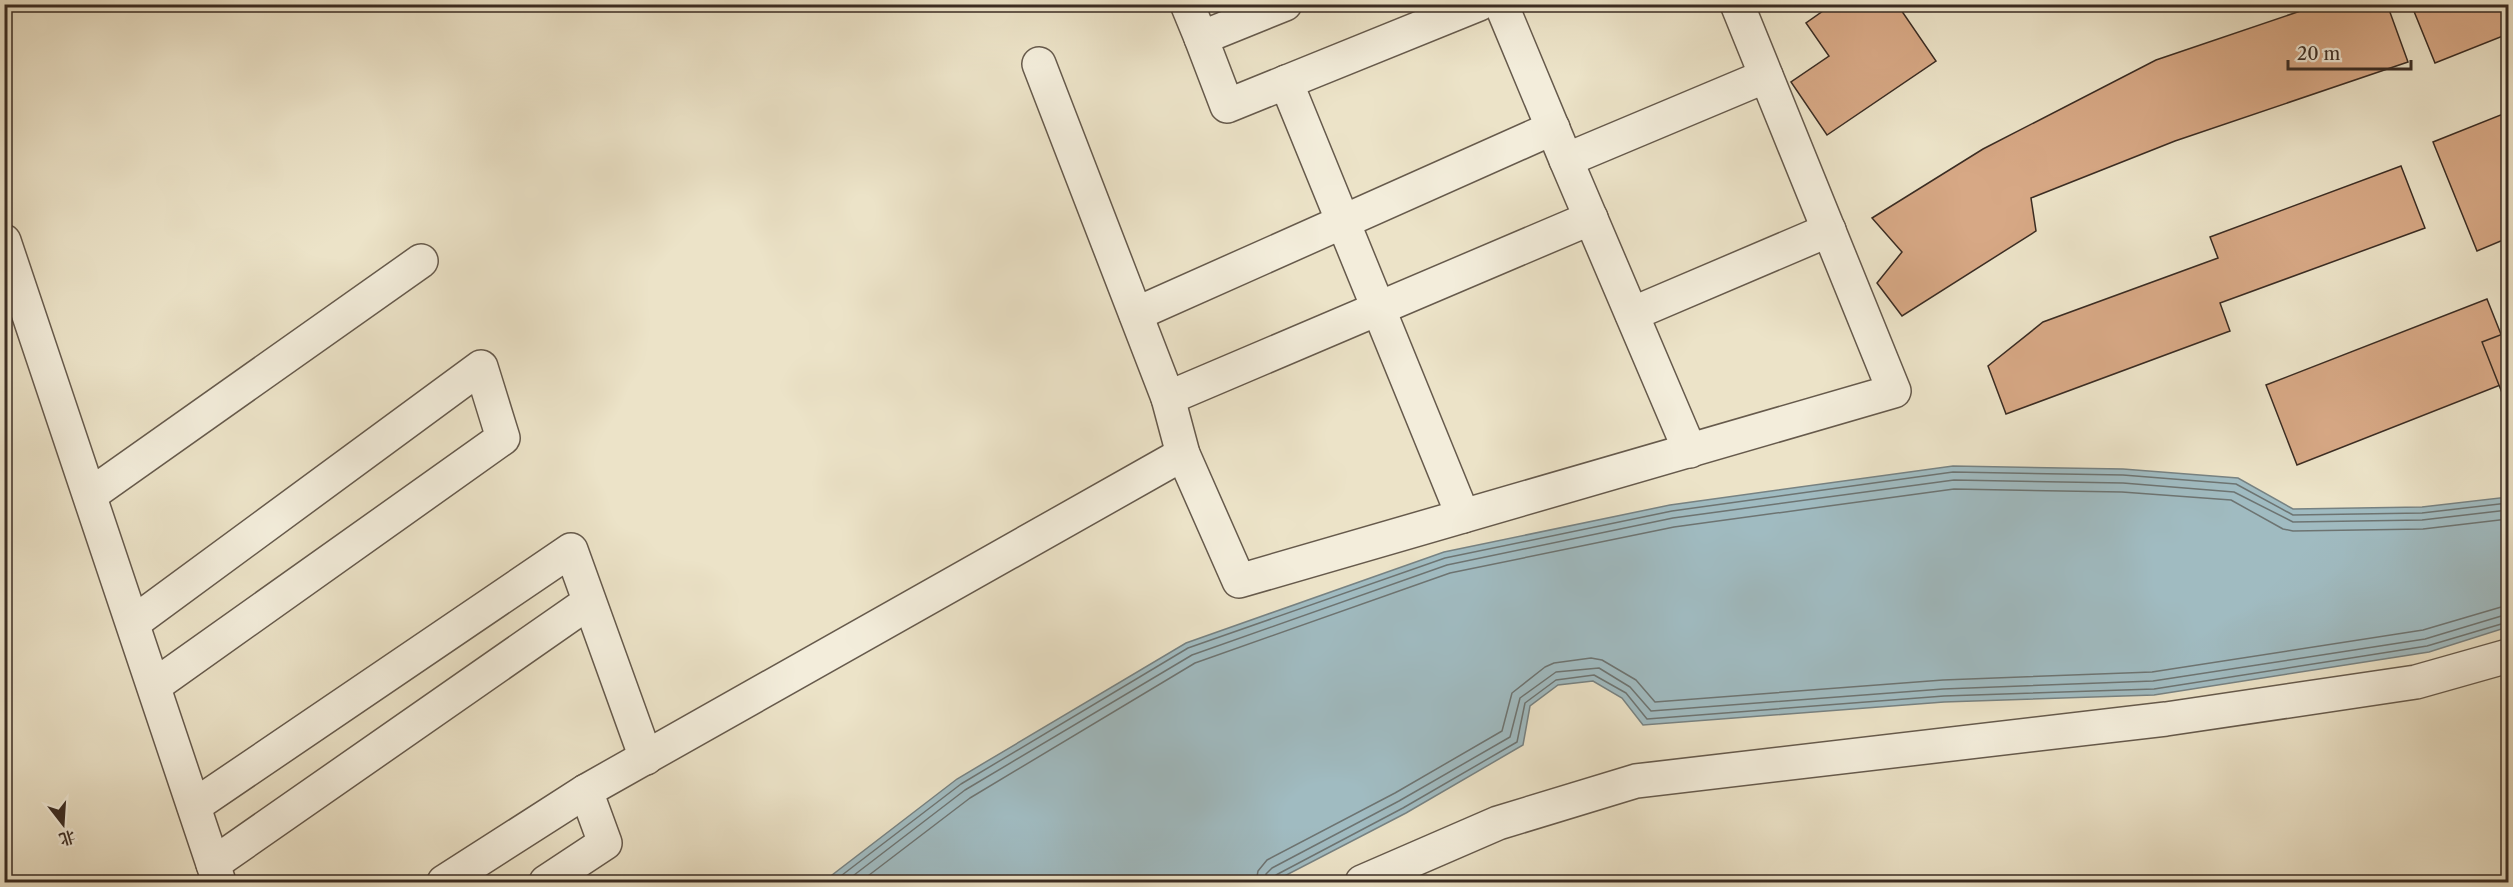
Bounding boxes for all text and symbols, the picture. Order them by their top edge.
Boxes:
scale bar [2288,33,2411,71]
text: 20 m [2297,43,2341,65]
north arrow [33,794,93,854]
text: 北 [57,826,78,850]

